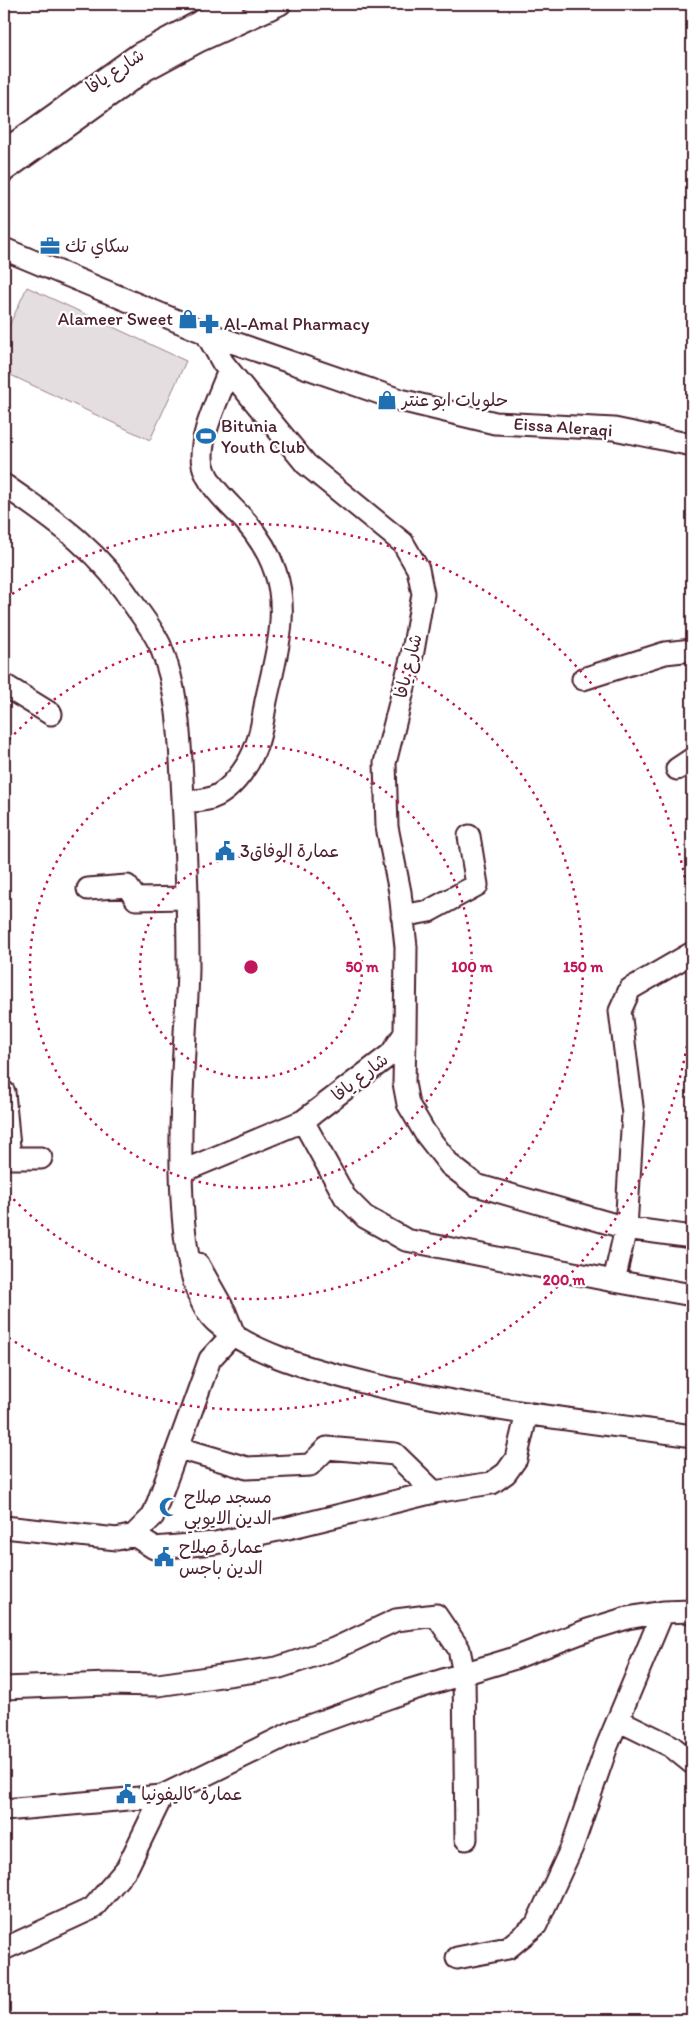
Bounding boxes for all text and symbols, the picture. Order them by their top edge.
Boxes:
street label: شارع يافا [82,44,149,99]
office icon: سكاي تك [39,235,61,257]
place label: سكاي تك [65,235,130,259]
place label: Alameer Sweet [58,308,173,330]
shop icon: Alameer Sweet [177,308,199,330]
pharmacy icon: Al-Amal Pharmacy [198,313,220,335]
place label: Al-Amal Pharmacy [224,313,370,335]
shop icon: حلويات ابو عنتر [376,389,398,411]
place label: حلويات ابو عنتر [400,389,508,412]
street label: Eissa Aleraqi [513,413,613,441]
place label: Bitunia Youth Club [221,415,305,458]
sports icon: Bitunia Youth Club [195,425,217,447]
street label: شارع يافا [389,632,428,701]
public building icon: عمارة الوفاق3 [214,840,236,862]
place label: عمارة الوفاق3 [240,840,340,863]
centre of rings [242,958,260,976]
text: 50 m [345,958,379,976]
text: 100 m [451,958,493,976]
text: 150 m [563,958,603,976]
street label: شارع يافا [327,1048,393,1107]
text: 200 m [543,1271,586,1289]
place label: مسجد صلاح الدين الايوبي [184,1486,272,1534]
mosque icon: مسجد صلاح الدين الايوبي [158,1496,180,1518]
place label: عمارة صلاح الدين باجس [179,1536,264,1579]
public building icon: عمارة صلاح الدين باجس [153,1546,175,1568]
public building icon: عمارة كاليفونيا [115,1783,137,1805]
place label: عمارة كاليفونيا [141,1783,243,1805]

